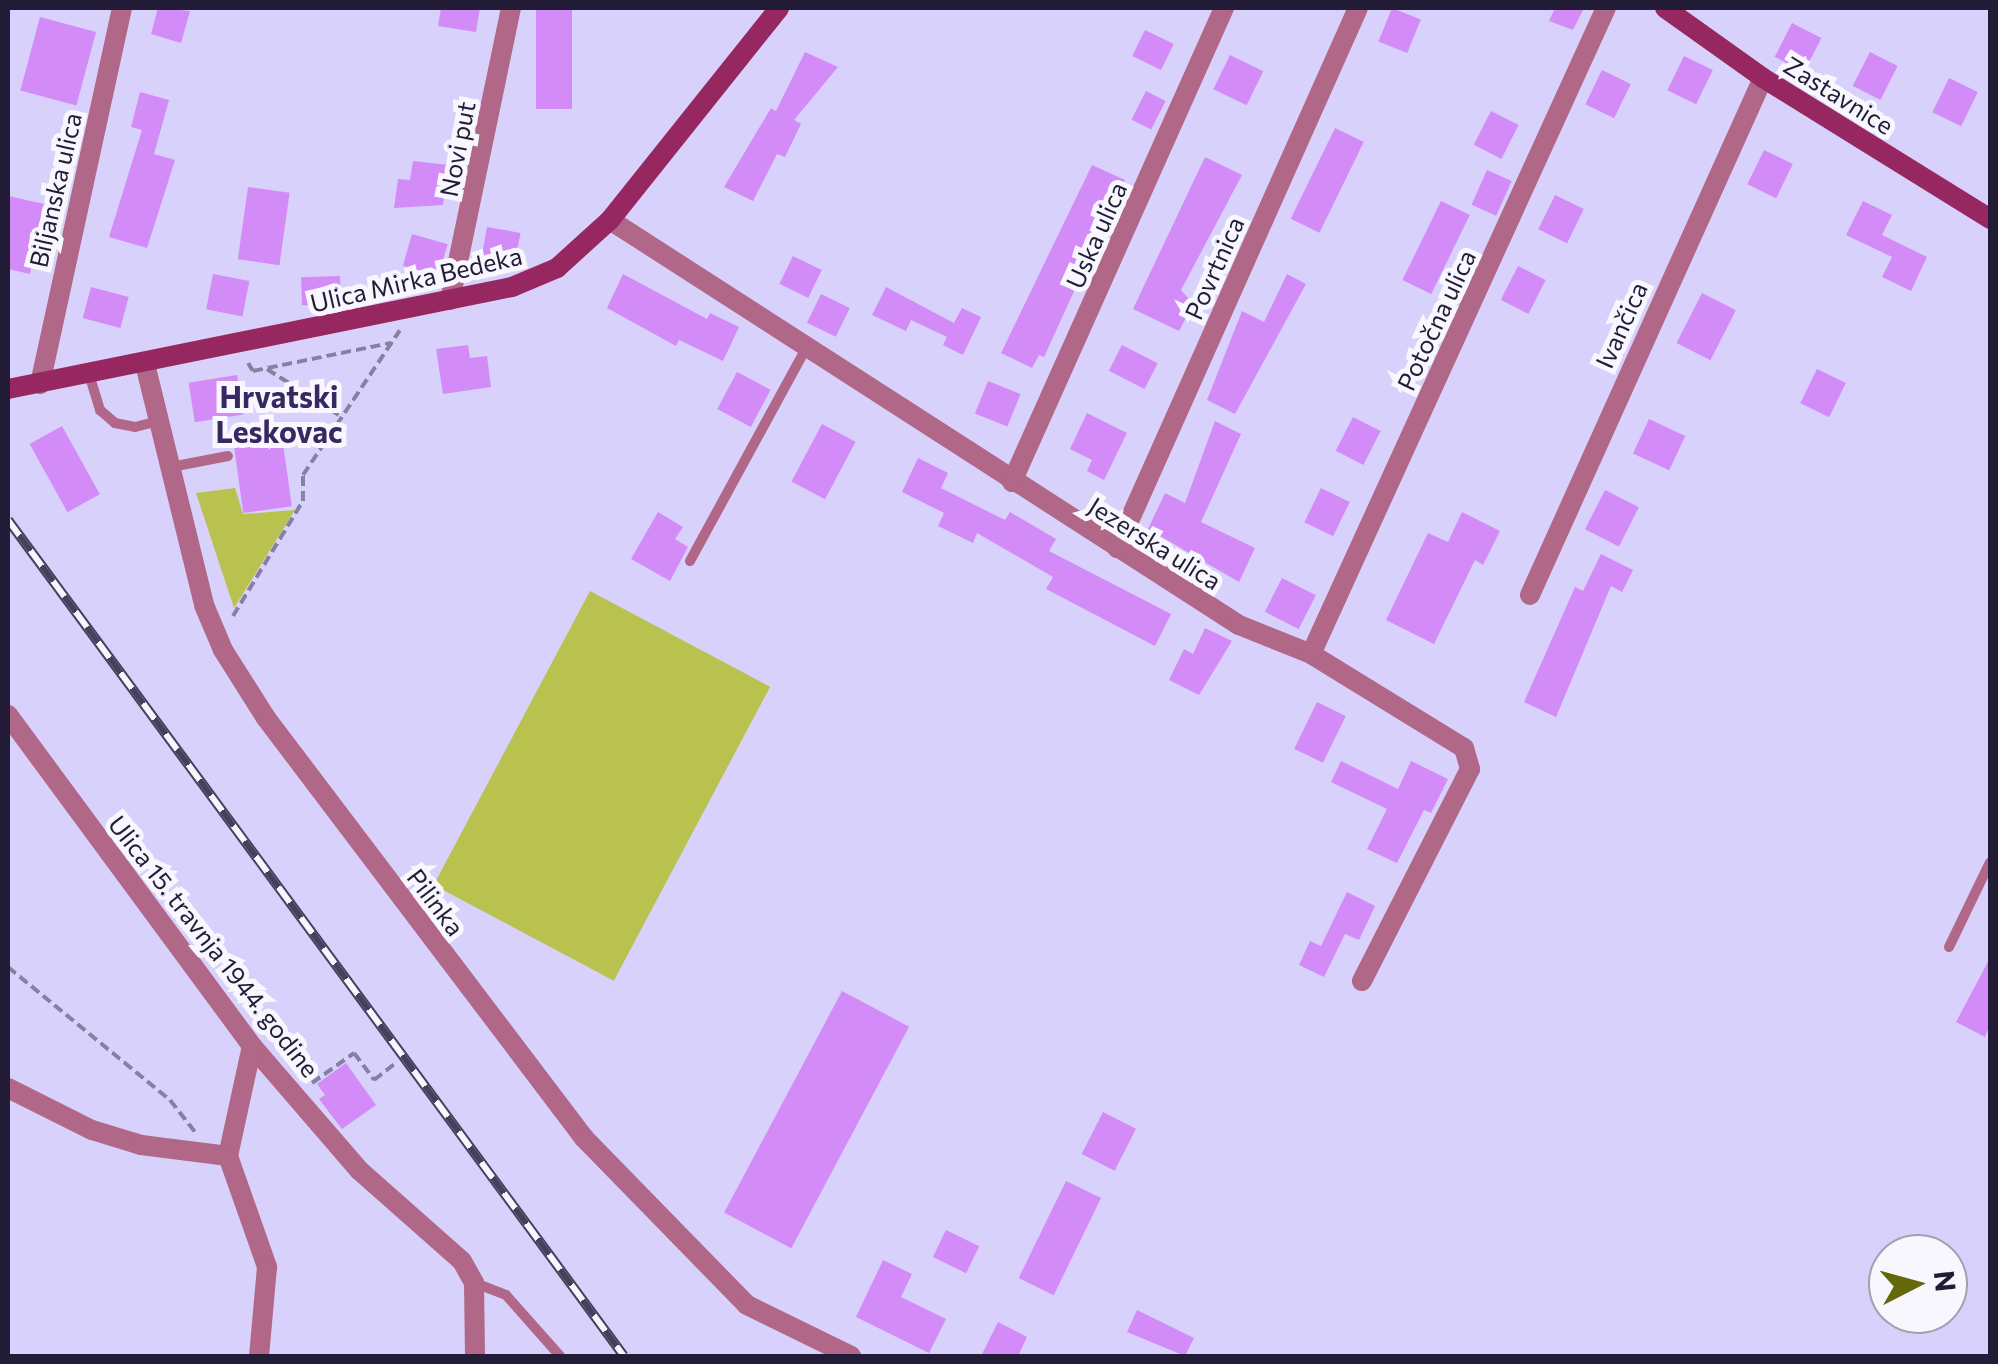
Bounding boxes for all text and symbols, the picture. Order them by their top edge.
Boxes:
street label: Zastavnice [1779,50,1899,140]
street label: Novi put [433,99,481,199]
street label: Biljanska ulica [23,110,87,270]
street label: Uska ulica [1059,177,1133,293]
street label: Povrtnica [1178,212,1250,324]
street label: Ulica Mirka Bedeka [307,240,525,318]
street label: Potočna ulica [1390,245,1482,395]
street label: Ivančica [1589,277,1653,373]
district label: Hrvatski Leskovac [215,378,343,448]
street label: Jezerska ulica [1083,490,1227,596]
street label: Ulica 15. travnja 1944. godine [103,809,325,1083]
street label: Pilinka [401,863,471,941]
north arrow [1868,1234,1968,1334]
text: N [1928,1269,1964,1293]

